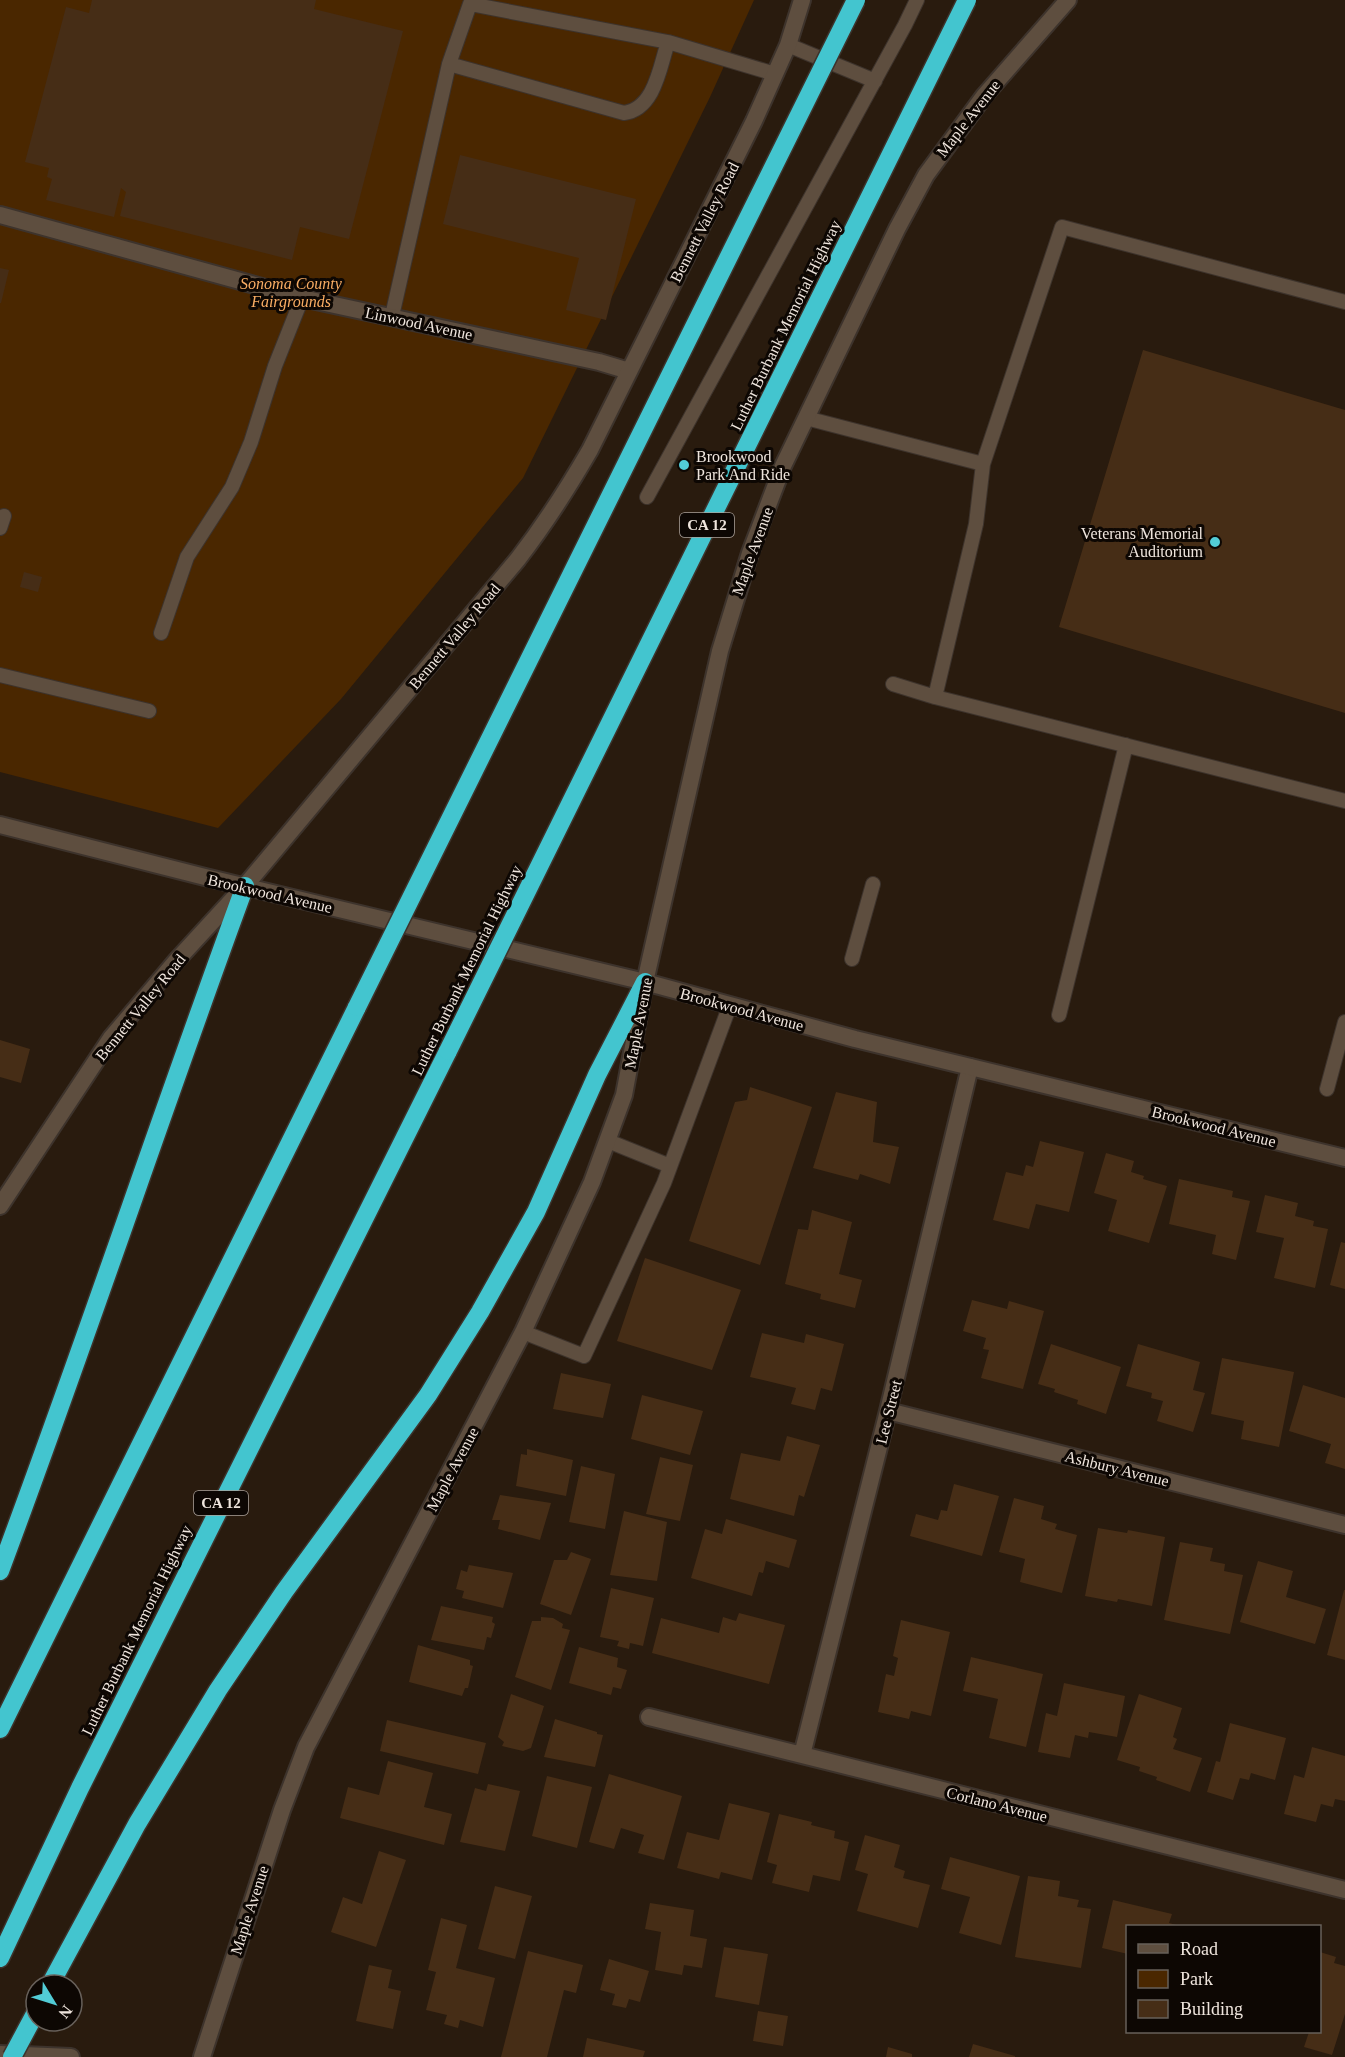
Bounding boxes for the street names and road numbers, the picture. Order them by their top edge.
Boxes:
street label: Maple Avenue [933,77,1004,161]
street label: Bennett Valley Road [667,160,743,285]
street label: Luther Burbank Memorial Highway [727,217,845,433]
street label: Linwood Avenue [364,304,474,343]
street label: Maple Avenue [729,505,777,598]
road number: CA 12 [680,513,734,537]
street label: Bennett Valley Road [405,580,504,693]
street label: Luther Burbank Memorial Highway [408,862,526,1078]
street label: Brookwood Avenue [206,871,334,916]
street label: Bennett Valley Road [92,951,189,1065]
street label: Maple Avenue [621,976,657,1070]
street label: Brookwood Avenue [678,985,806,1034]
street label: Brookwood Avenue [1150,1103,1278,1150]
street label: Lee Street [872,1378,905,1446]
street label: Maple Avenue [423,1424,483,1515]
street label: Ashbury Avenue [1063,1447,1171,1491]
road number: CA 12 [194,1491,248,1515]
street label: Luther Burbank Memorial Highway [78,1522,196,1738]
street label: Corlano Avenue [945,1784,1049,1825]
street label: Maple Avenue [227,1864,273,1957]

